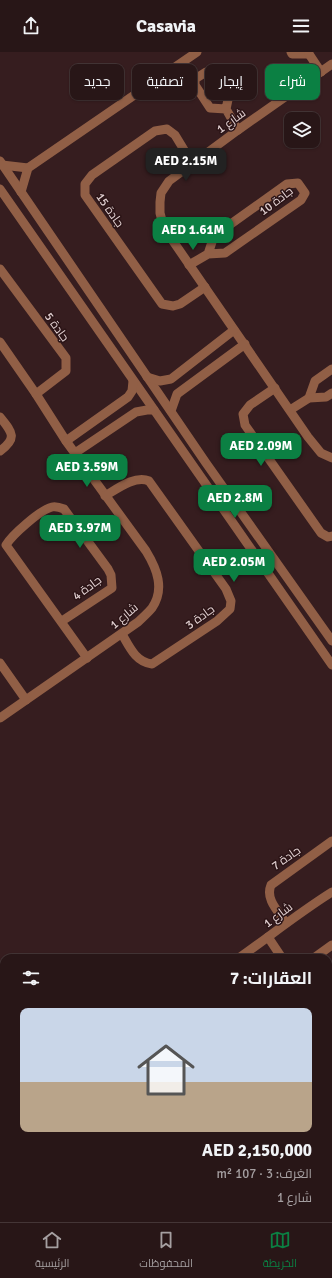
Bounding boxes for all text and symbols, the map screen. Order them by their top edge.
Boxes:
icon: share [20,15,42,37]
text: Casavia [136,15,196,37]
icon: menu [290,15,312,37]
chip: جديد [70,64,124,100]
chip: تصفية [132,64,197,100]
chip: إيجار [205,64,257,100]
chip: شراء [265,64,320,100]
street label: شارع 1 [214,106,249,137]
map controls [284,112,320,148]
button: layers [284,112,320,148]
pin: AED 2.15M [140,148,232,182]
text: AED 2.15M [155,153,217,169]
street label: جادة 10 [256,184,296,219]
street label: جادة 15 [92,190,127,230]
pin: AED 1.61M [147,217,239,251]
text: AED 1.61M [162,222,224,238]
street label: جادة 5 [41,310,72,345]
pin: AED 2.09M [215,433,307,467]
text: AED 2.09M [230,438,292,454]
pin: AED 3.59M [41,454,133,488]
text: AED 3.59M [56,459,118,475]
pin: AED 2.8M [194,485,276,519]
text: AED 2.8M [207,490,263,506]
pin: AED 3.97M [34,515,126,549]
text: AED 3.97M [49,520,111,536]
pin: AED 2.05M [188,549,280,583]
text: AED 2.05M [203,554,265,570]
street label: جادة 4 [70,573,105,604]
street label: شارع 1 [107,600,142,633]
street label: جادة 3 [183,602,218,633]
street label: جادة 7 [269,843,304,874]
street label: شارع 1 [261,900,296,931]
icon: filters [20,967,42,989]
text: العقارات: 7 [230,968,312,989]
icon: home [130,1034,202,1106]
text: AED 2,150,000 [202,1140,312,1161]
text: الغرف: 3 · 107 m² [216,1166,312,1182]
text: شارع 1 [277,1190,312,1206]
tab: الرئيسية [35,1229,69,1273]
tab: المحفوظات [139,1229,193,1273]
tab: الخريطة [263,1229,297,1273]

